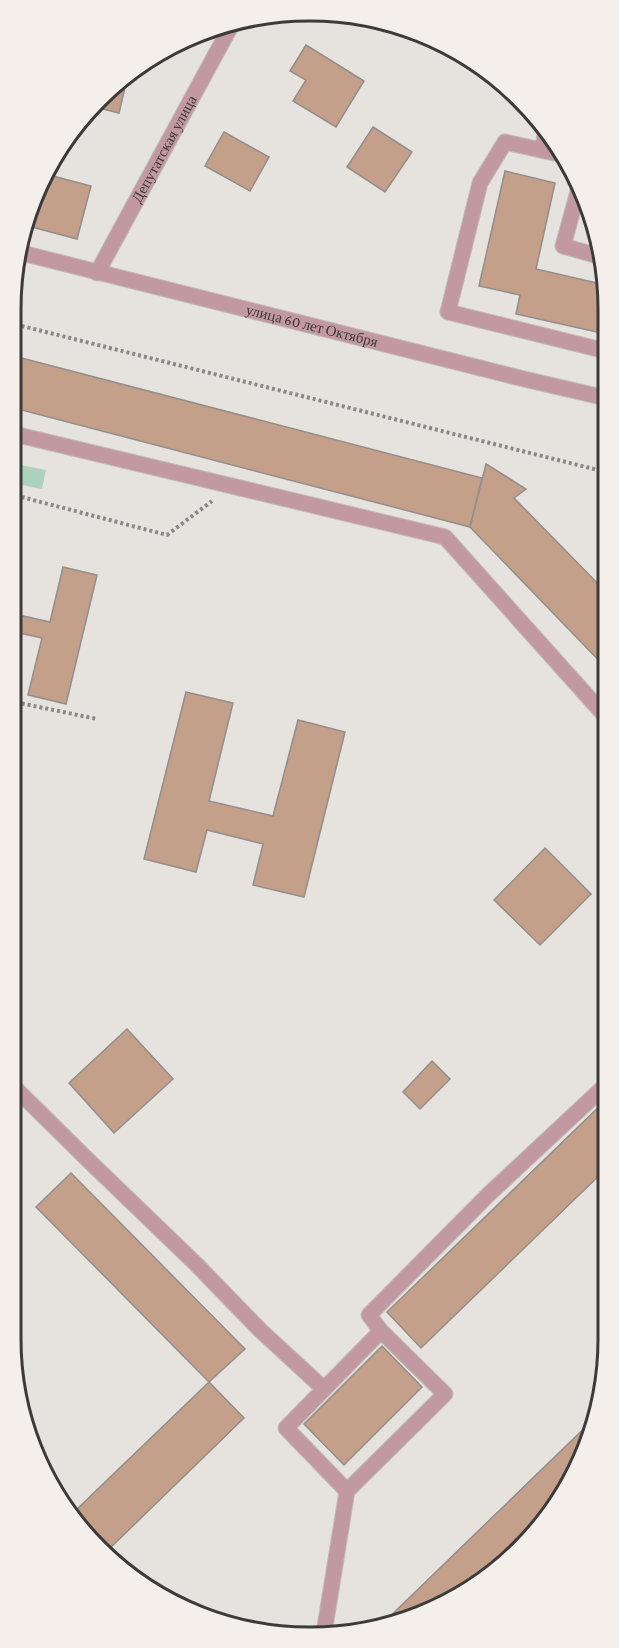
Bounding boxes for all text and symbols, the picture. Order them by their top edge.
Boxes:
street label: Депутатская улица [129,92,200,205]
street label: улица 60 лет Октября [244,301,380,350]

